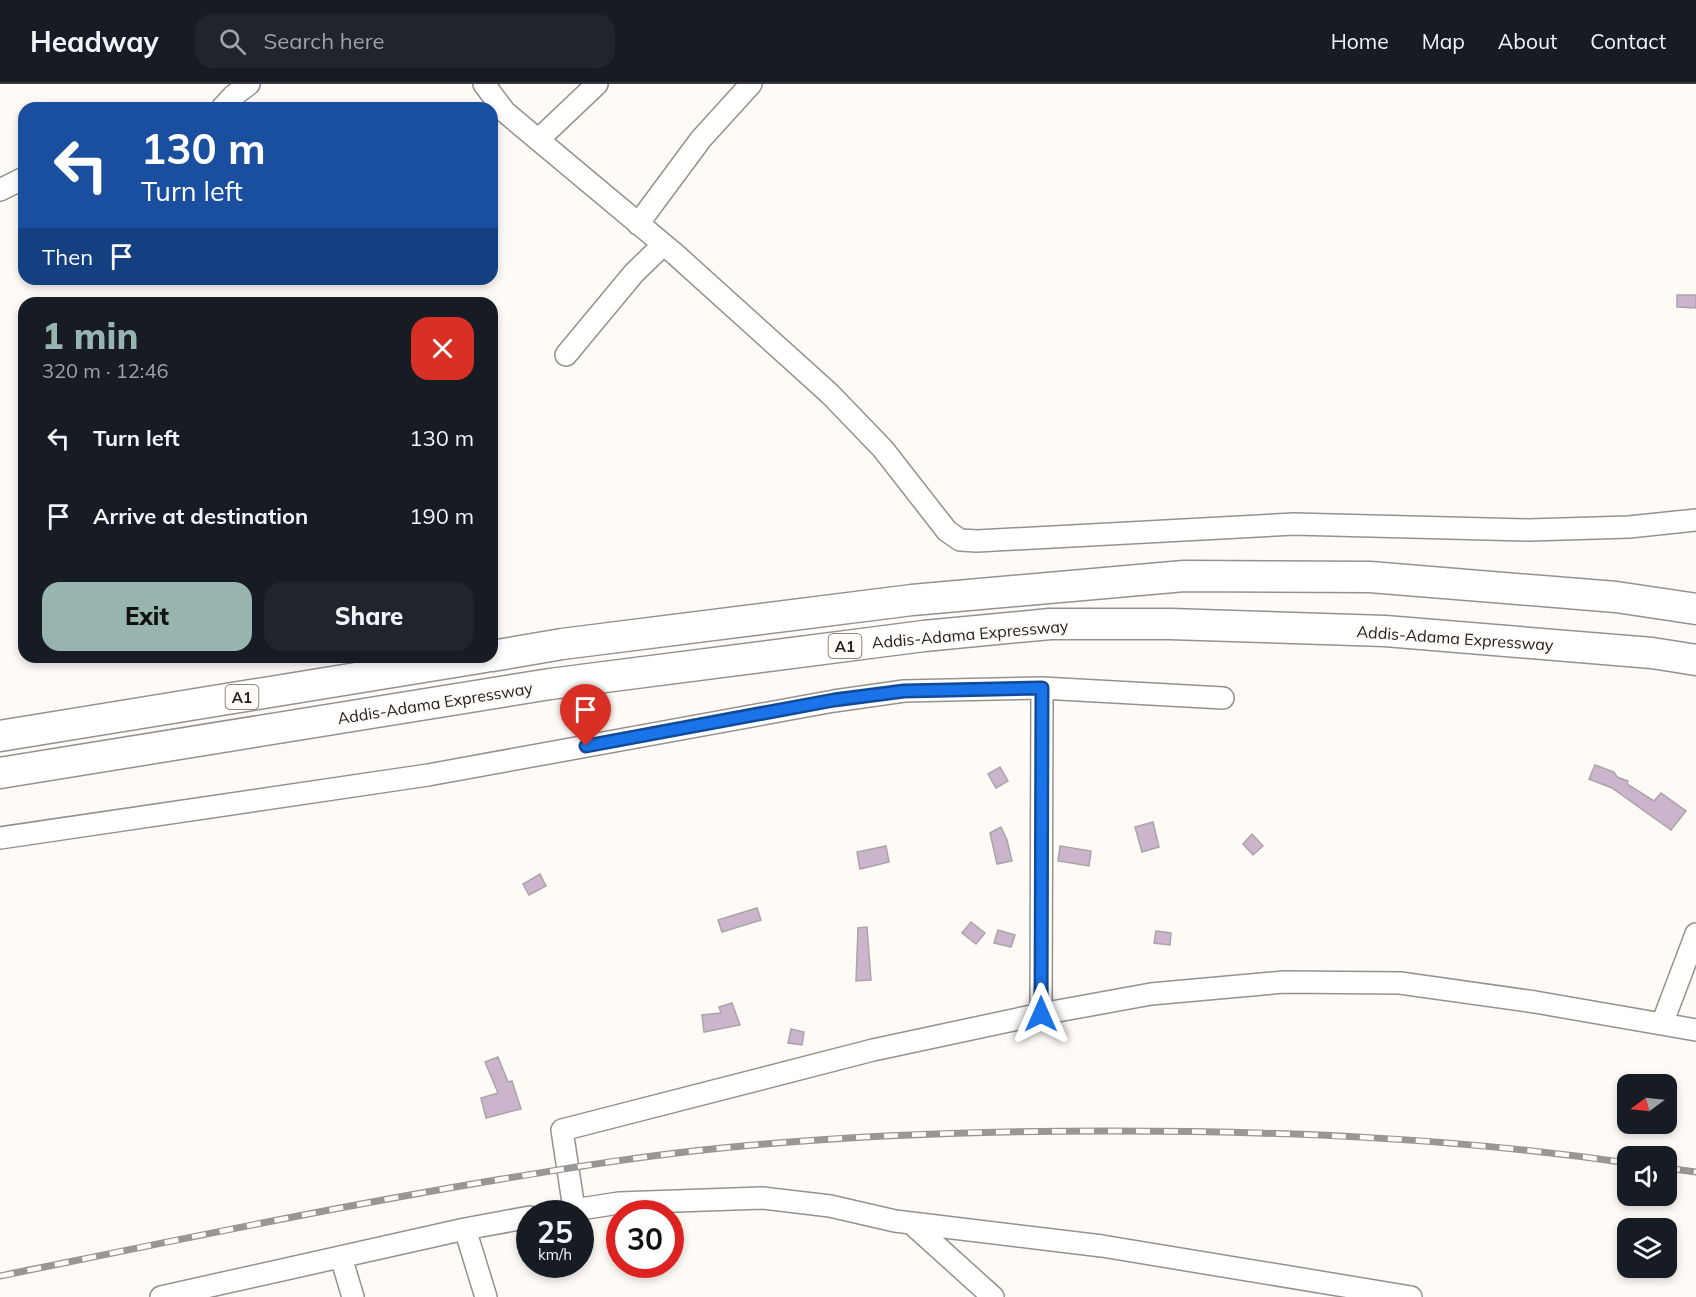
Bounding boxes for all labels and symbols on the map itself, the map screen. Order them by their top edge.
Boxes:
street label: Addis-Adama Expressway [871,615,1070,653]
street label: Addis-Adama Expressway [1356,621,1555,655]
road number: A1 [828,634,862,658]
street label: Addis-Adama Expressway [336,678,535,728]
pin [560,684,611,746]
road number: A1 [226,685,258,709]
position arrow [1009,982,1073,1046]
north arrow [1617,1074,1677,1134]
speed limit sign: 30 [606,1200,684,1278]

